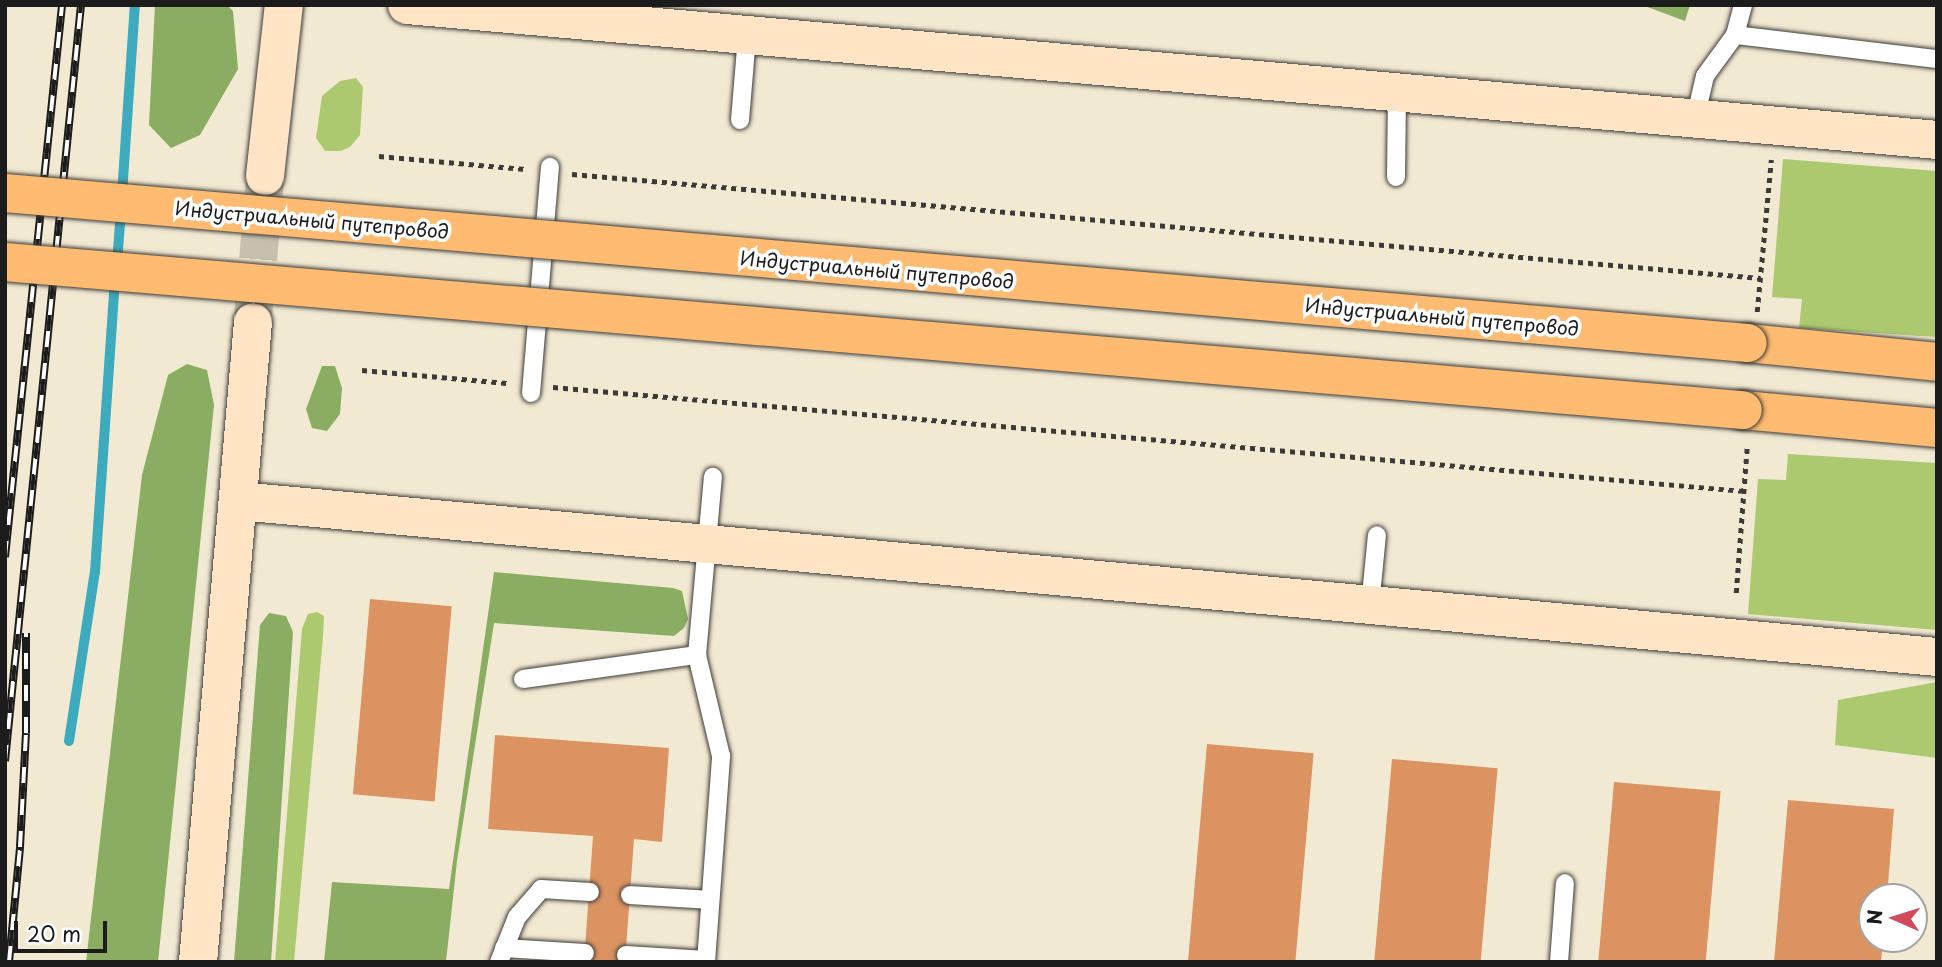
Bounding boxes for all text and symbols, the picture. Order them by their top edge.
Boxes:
street label: Индустриальный путепровод [174,197,450,243]
street label: Индустриальный путепровод [739,247,1015,293]
street label: Индустриальный путепровод [1304,294,1580,340]
north arrow [1858,883,1928,953]
scale bar [18,908,110,952]
text: N [1860,909,1888,925]
text: 20 m [27,917,81,949]

